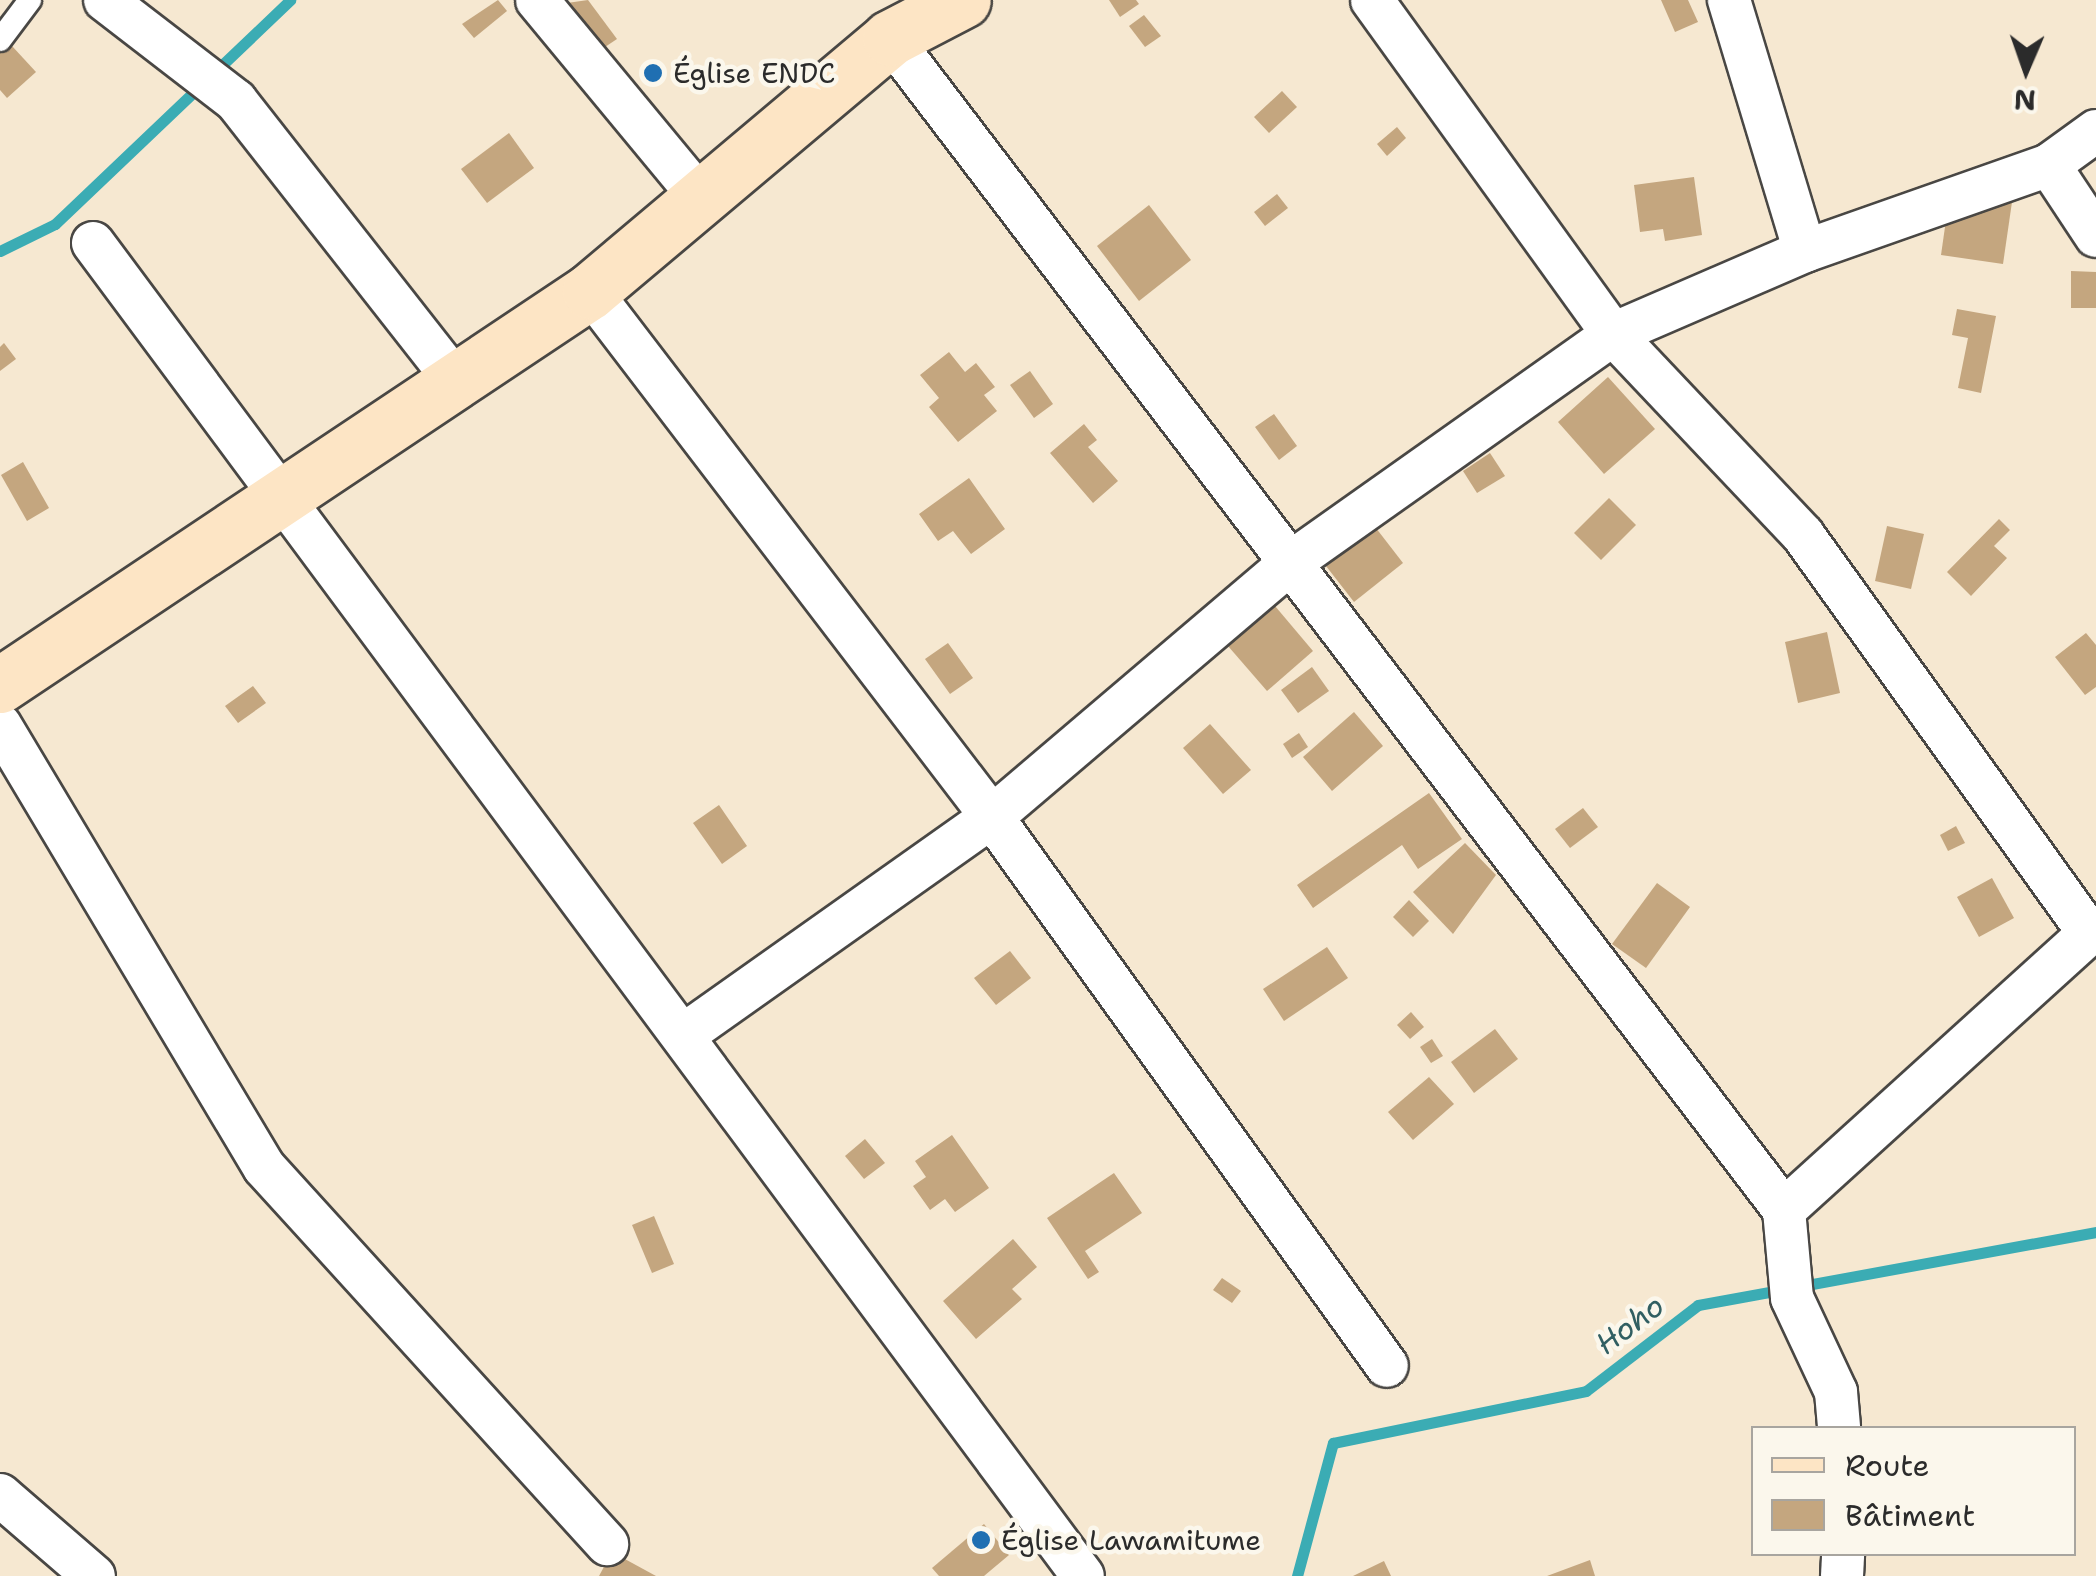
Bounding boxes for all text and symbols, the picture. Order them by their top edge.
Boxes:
north arrow [1976,20,2076,120]
place label: Église ENDC [673,56,835,90]
marker: Église ENDC [642,62,664,84]
text: N [2013,81,2037,119]
water label: Hoho [1589,1288,1671,1362]
legend [1751,1426,2076,1556]
text: Route [1845,1445,1929,1486]
text: Bâtiment [1845,1495,1975,1536]
place label: Église Lawamitume [1001,1523,1261,1557]
marker: Église Lawamitume [970,1529,992,1551]

